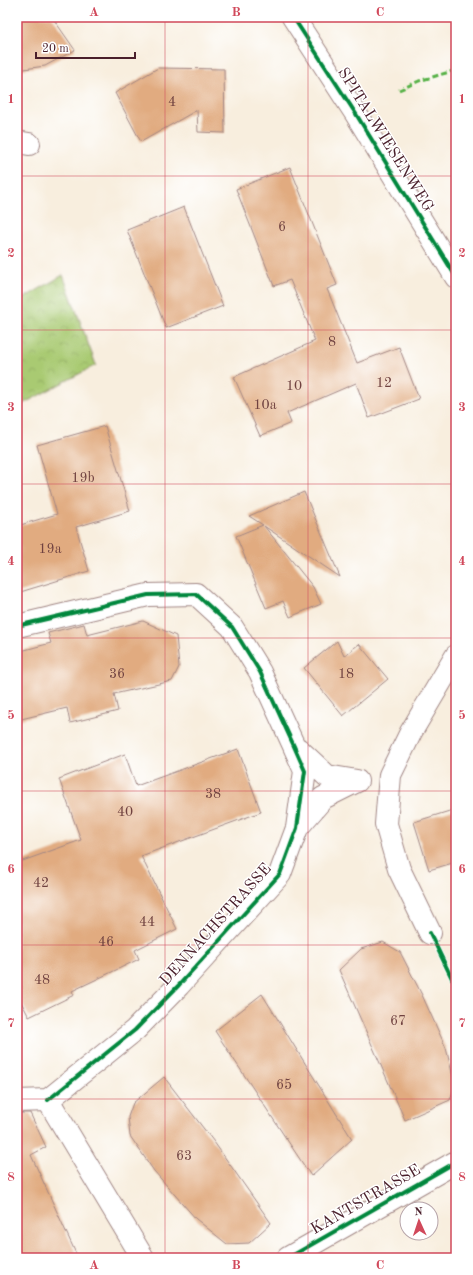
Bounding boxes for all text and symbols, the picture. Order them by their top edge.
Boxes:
text: A [89,6,99,19]
text: B [231,6,241,19]
text: C [376,6,384,19]
scale bar [36,34,135,60]
text: 20 m [42,43,69,55]
street label: SPITALWIESENWEG [334,65,436,215]
text: 1 [7,93,15,106]
text: 1 [458,93,466,106]
house number: 4 [168,95,176,109]
house number: 6 [278,220,286,234]
text: 2 [7,247,15,260]
text: 2 [458,247,466,260]
house number: 8 [328,335,336,349]
house number: 12 [376,376,392,390]
house number: 10 [286,379,302,393]
house number: 10a [253,398,277,412]
text: 3 [7,401,15,414]
text: 3 [458,401,466,414]
house number: 19b [71,471,95,485]
house number: 19a [38,542,62,556]
text: 4 [7,555,15,568]
text: 4 [458,555,466,568]
house number: 36 [109,667,125,681]
house number: 18 [338,667,354,681]
text: 5 [7,709,15,722]
text: 5 [458,709,466,722]
house number: 38 [205,787,221,801]
house number: 40 [117,805,133,819]
street label: DENNACHSTRASSE [157,861,275,989]
text: 6 [7,863,15,876]
text: 6 [458,863,466,876]
house number: 42 [33,876,49,890]
house number: 44 [139,915,155,929]
house number: 46 [98,935,114,949]
house number: 48 [34,973,50,987]
house number: 67 [390,1014,406,1028]
text: 7 [7,1017,15,1030]
text: 7 [458,1017,466,1030]
house number: 65 [276,1078,292,1092]
house number: 63 [176,1149,192,1163]
street label: KANTSTRASSE [308,1161,424,1239]
text: 8 [7,1171,15,1184]
text: 8 [458,1171,466,1184]
north arrow [399,1201,439,1241]
text: A [89,1259,99,1272]
text: B [231,1259,241,1272]
text: C [376,1259,384,1272]

